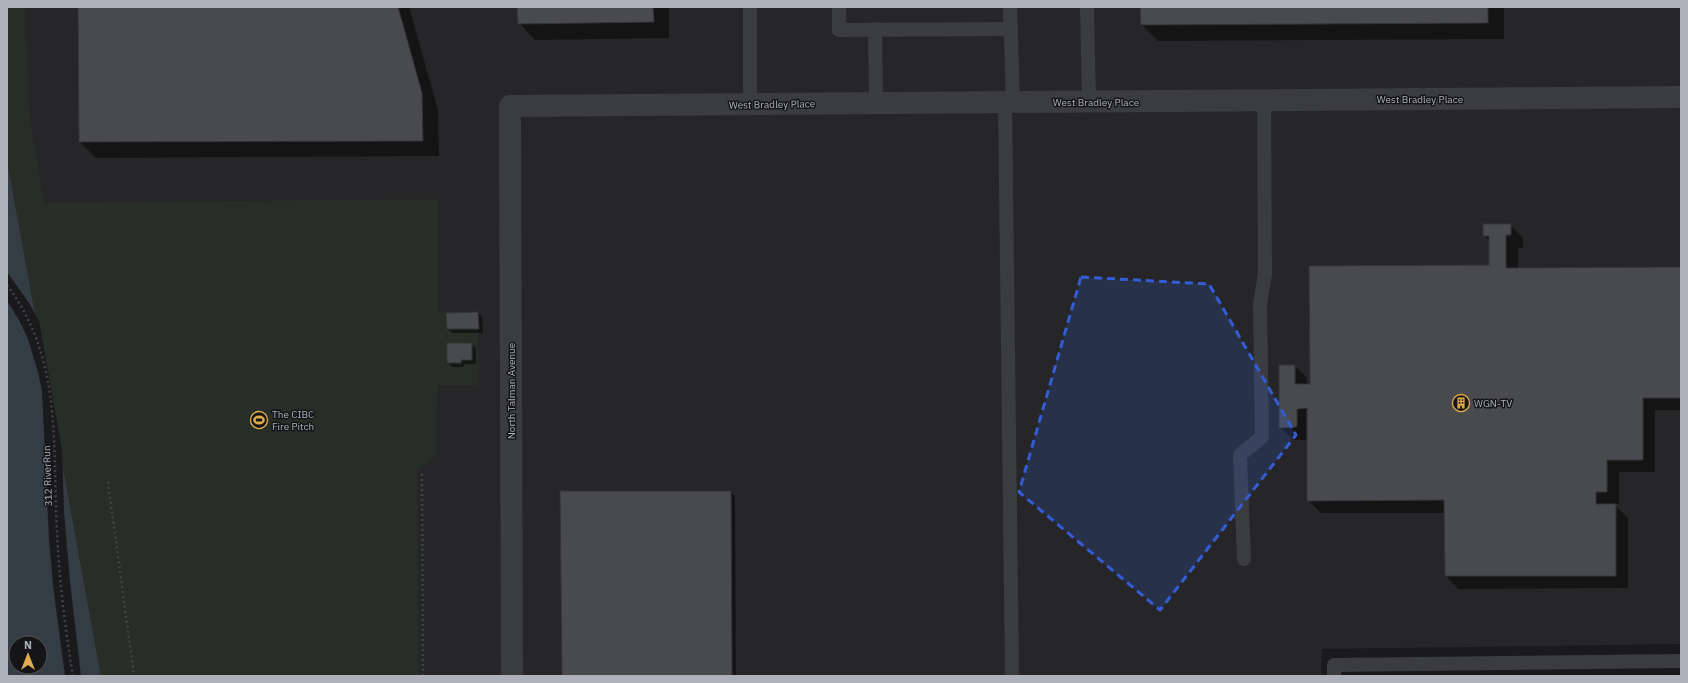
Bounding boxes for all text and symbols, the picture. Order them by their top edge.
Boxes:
street label: West Bradley Place [1377,93,1464,106]
street label: West Bradley Place [1053,96,1140,109]
street label: West Bradley Place [729,97,816,112]
street label: North Talman Avenue [505,342,518,439]
building icon: WGN-TV [1451,393,1471,413]
place label: WGN-TV [1474,397,1512,410]
place label: The CIBC Fire Pitch [272,408,314,433]
sports icon: The CIBC Fire Pitch [249,410,269,430]
street label: 312 RiverRun [40,445,55,507]
north arrow [8,635,48,675]
text: N [24,638,32,652]

